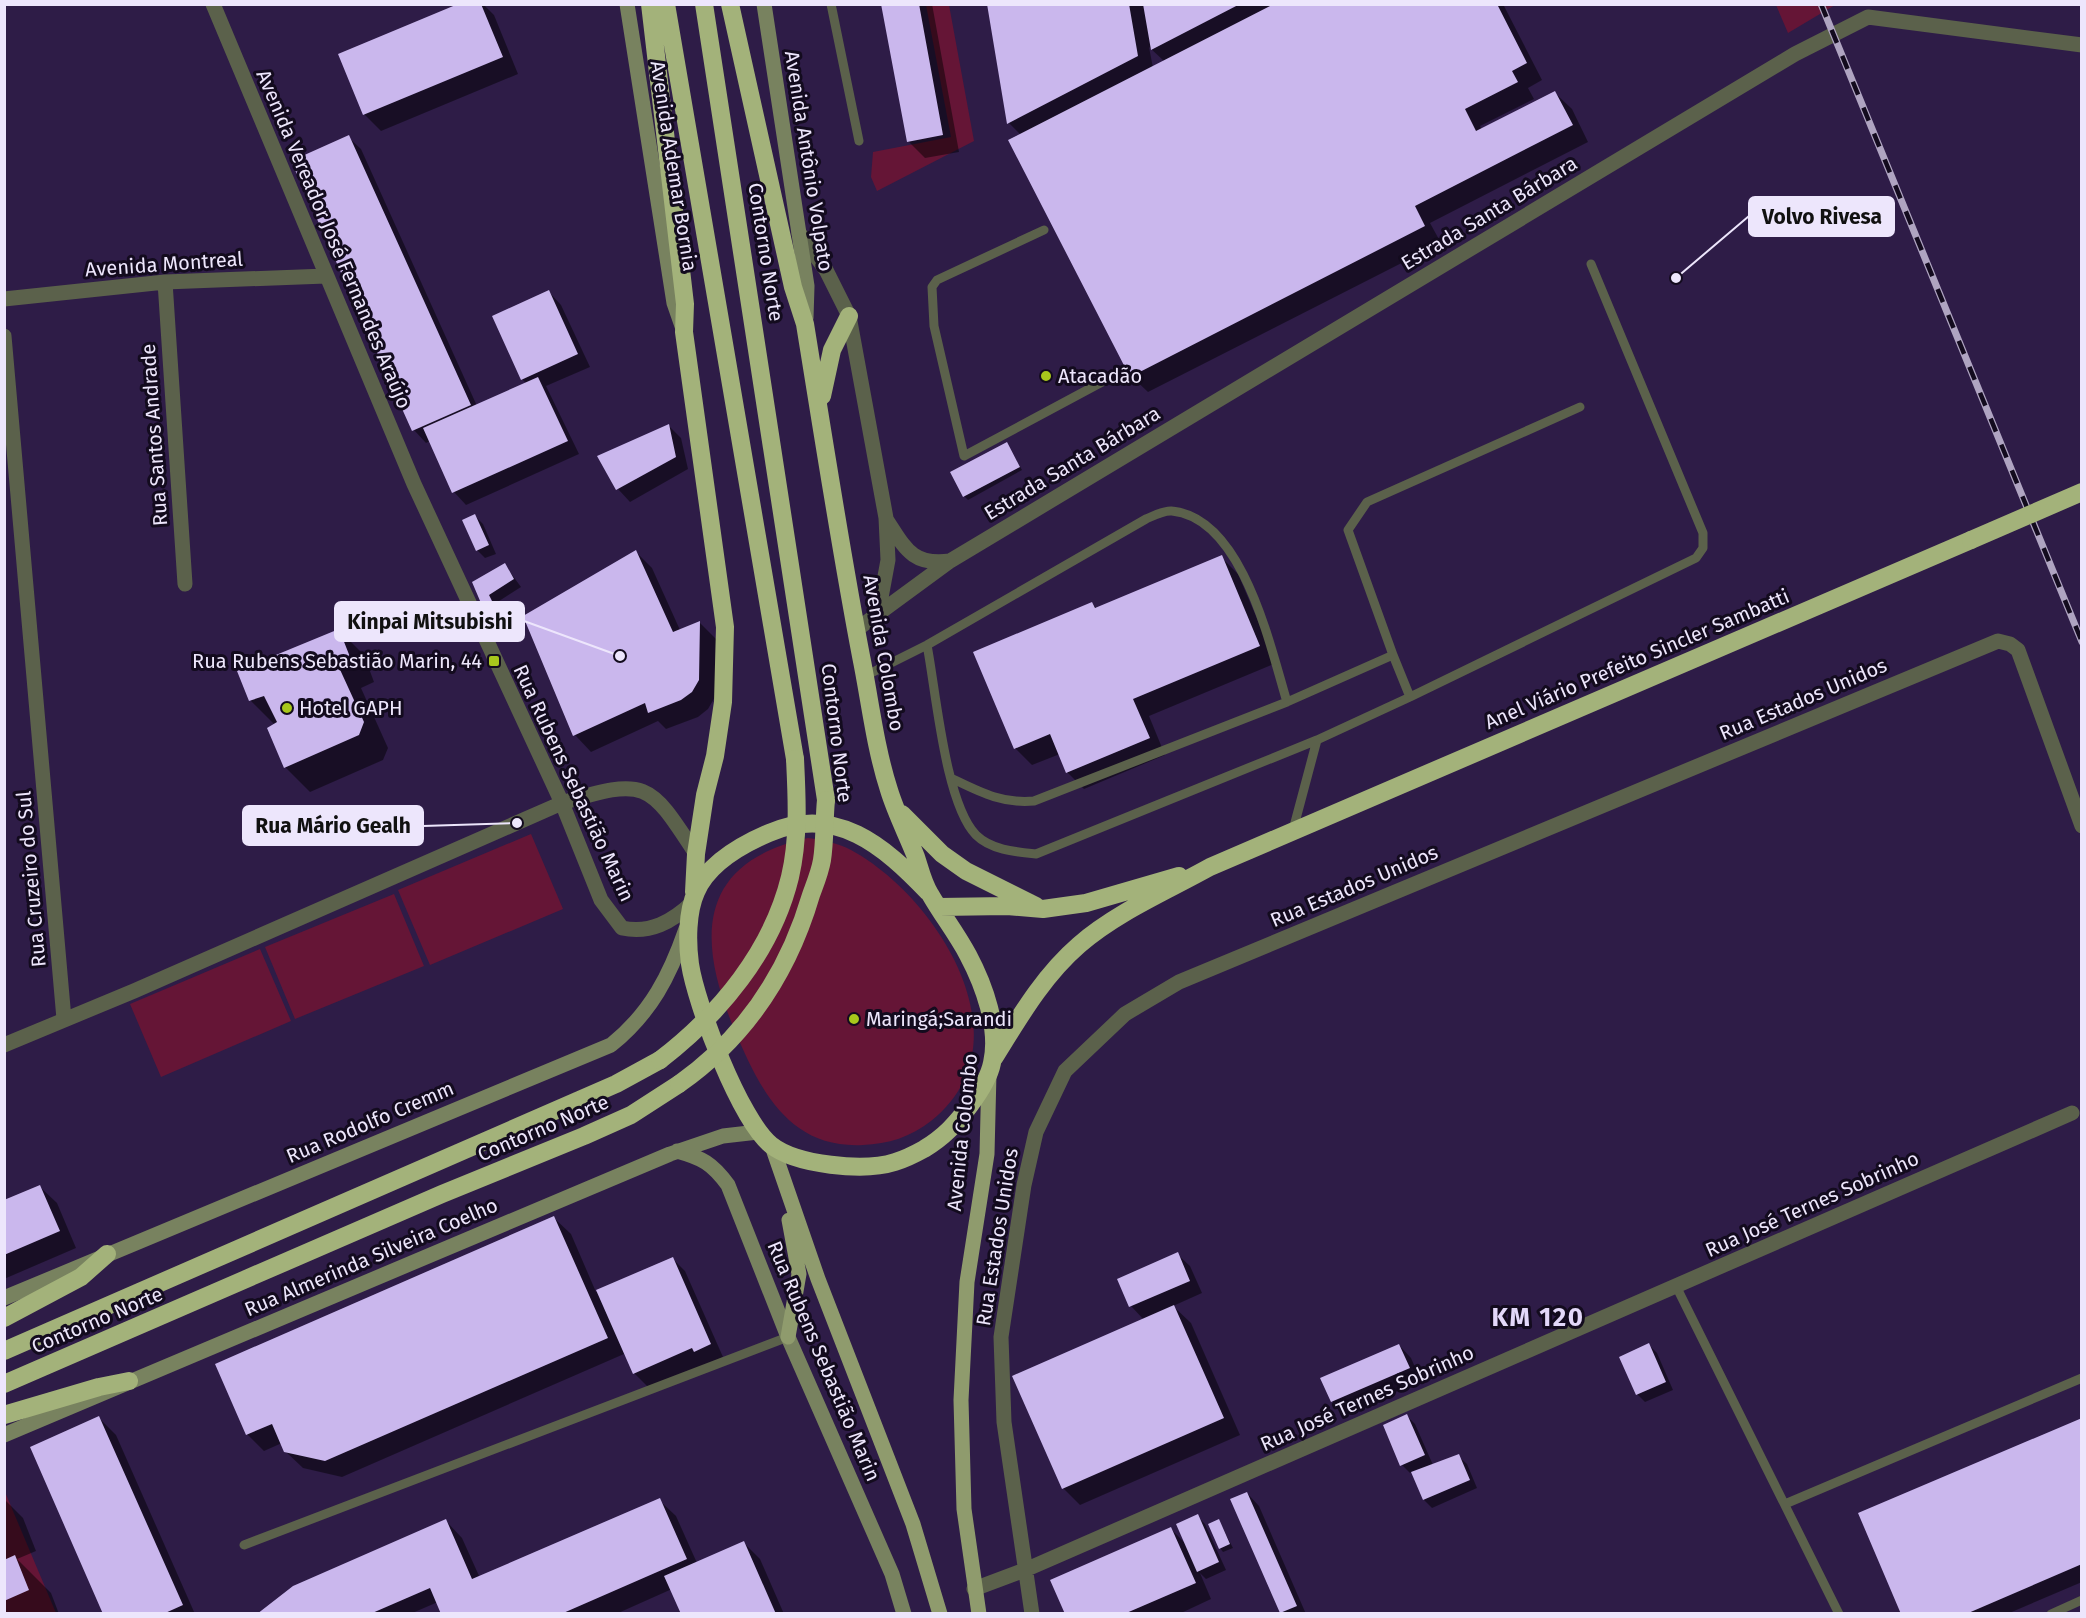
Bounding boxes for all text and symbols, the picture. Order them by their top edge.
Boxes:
street label: Avenida Antônio Volpato [780,49,838,273]
street label: Avenida Ademar Bornia [646,59,702,273]
street label: Avenida Vereador José Fernandes Araújo [252,66,416,412]
street label: Estrada Santa Bárbara [1397,151,1581,275]
street label: Contorno Norte [743,181,789,323]
callout: Volvo Rivesa [1749,197,1894,236]
text: Volvo Rivesa [1761,204,1882,230]
street label: Avenida Montreal [84,247,244,281]
street label: Rua Santos Andrade [136,343,172,527]
place label: Atacadão [1058,364,1142,388]
marker: Atacadão [1039,369,1053,383]
street label: Estrada Santa Bárbara [980,401,1164,525]
street label: Avenida Colombo [858,573,910,733]
street label: Anel Viário Prefeito Sincler Sambatti [1481,584,1793,734]
callout: Kinpai Mitsubishi [335,602,524,641]
text: Kinpai Mitsubishi [347,609,513,635]
place label: Rua Rubens Sebastião Marin, 44 [192,649,482,673]
street label: Rua Estados Unidos [1716,653,1890,745]
marker: Rua Rubens Sebastião Marin, 44 [487,654,501,668]
street label: Rua Rubens Sebastião Marin [508,661,640,905]
street label: Contorno Norte [817,662,857,804]
place label: Hotel GAPH [299,696,403,720]
marker: Hotel GAPH [280,701,294,715]
street label: Rua Cruzeiro do Sul [11,790,51,968]
callout: Rua Mário Gealh [243,806,423,845]
text: Rua Mário Gealh [255,813,411,839]
street label: Rua Estados Unidos [1267,840,1441,932]
place label: Maringá;Sarandi [866,1007,1012,1031]
marker: Maringá;Sarandi [847,1012,861,1026]
street label: Avenida Colombo [942,1052,982,1212]
street label: Rua Rodolfo Cremm [283,1076,457,1168]
street label: Contorno Norte [474,1090,612,1166]
street label: Rua Estados Unidos [971,1146,1023,1328]
street label: Rua José Ternes Sobrinho [1701,1146,1923,1262]
street label: Rua Almerinda Silveira Coelho [241,1193,501,1321]
street label: Rua Rubens Sebastião Marin [762,1237,886,1485]
street label: Contorno Norte [28,1282,166,1358]
district label: KM 120 [1492,1302,1584,1333]
street label: Rua José Ternes Sobrinho [1256,1340,1478,1456]

